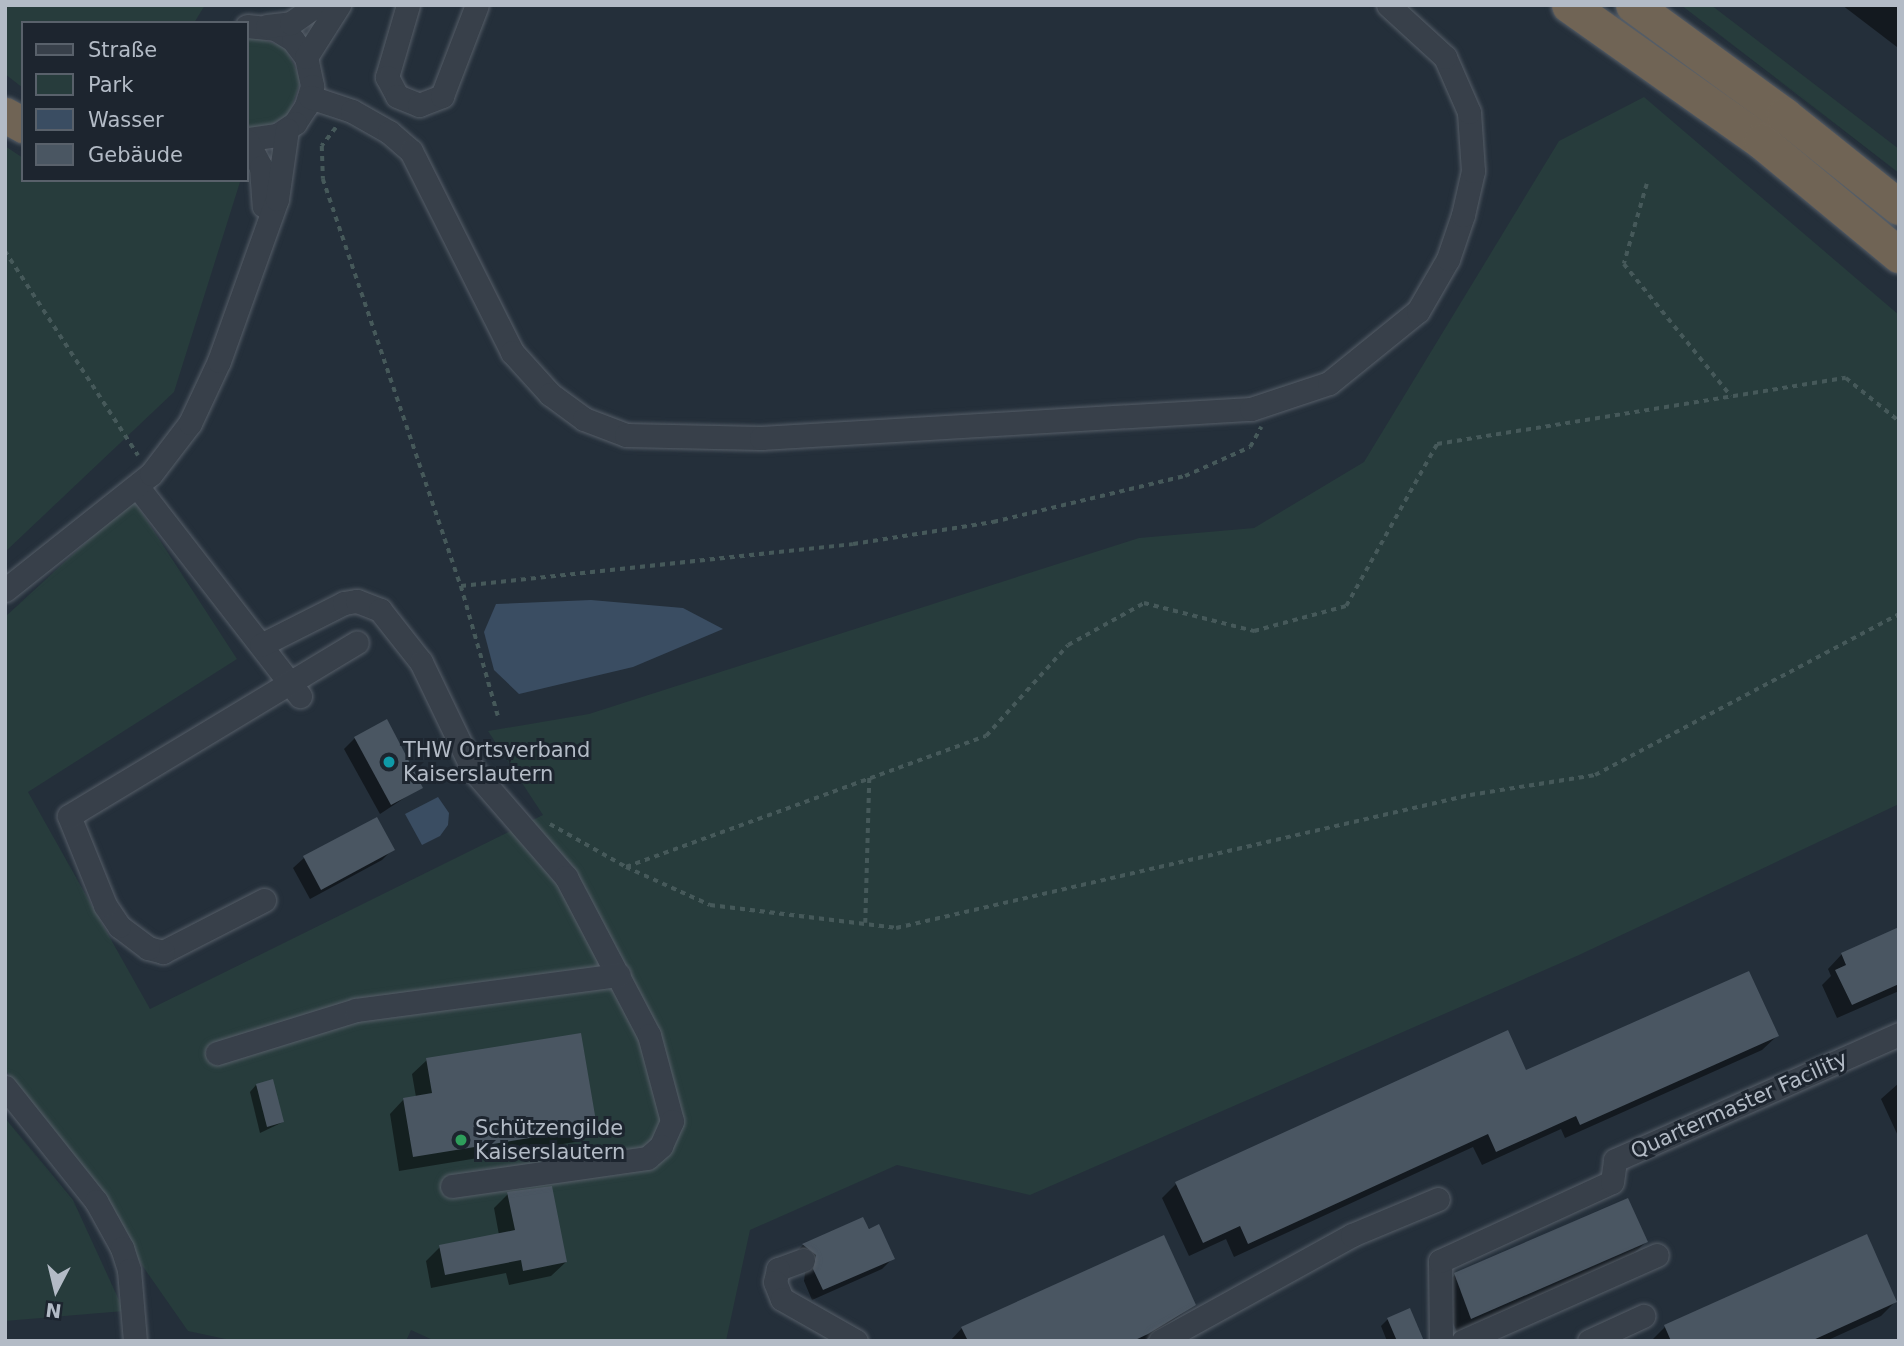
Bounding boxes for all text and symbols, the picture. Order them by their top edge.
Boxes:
legend [21,21,248,182]
text: Straße [88,38,157,62]
text: Park [88,73,133,97]
text: Wasser [88,108,164,132]
text: Gebäude [88,143,183,167]
place label: THW Ortsverband Kaiserslautern [403,737,590,787]
marker: THW Ortsverband Kaiserslautern [381,754,397,770]
street label: Quartermaster Facility [1627,1046,1851,1164]
place label: Schützengilde Kaiserslautern [475,1115,625,1165]
marker: Schützengilde Kaiserslautern [453,1132,469,1148]
north arrow [21,1255,91,1325]
text: N [44,1299,63,1323]

